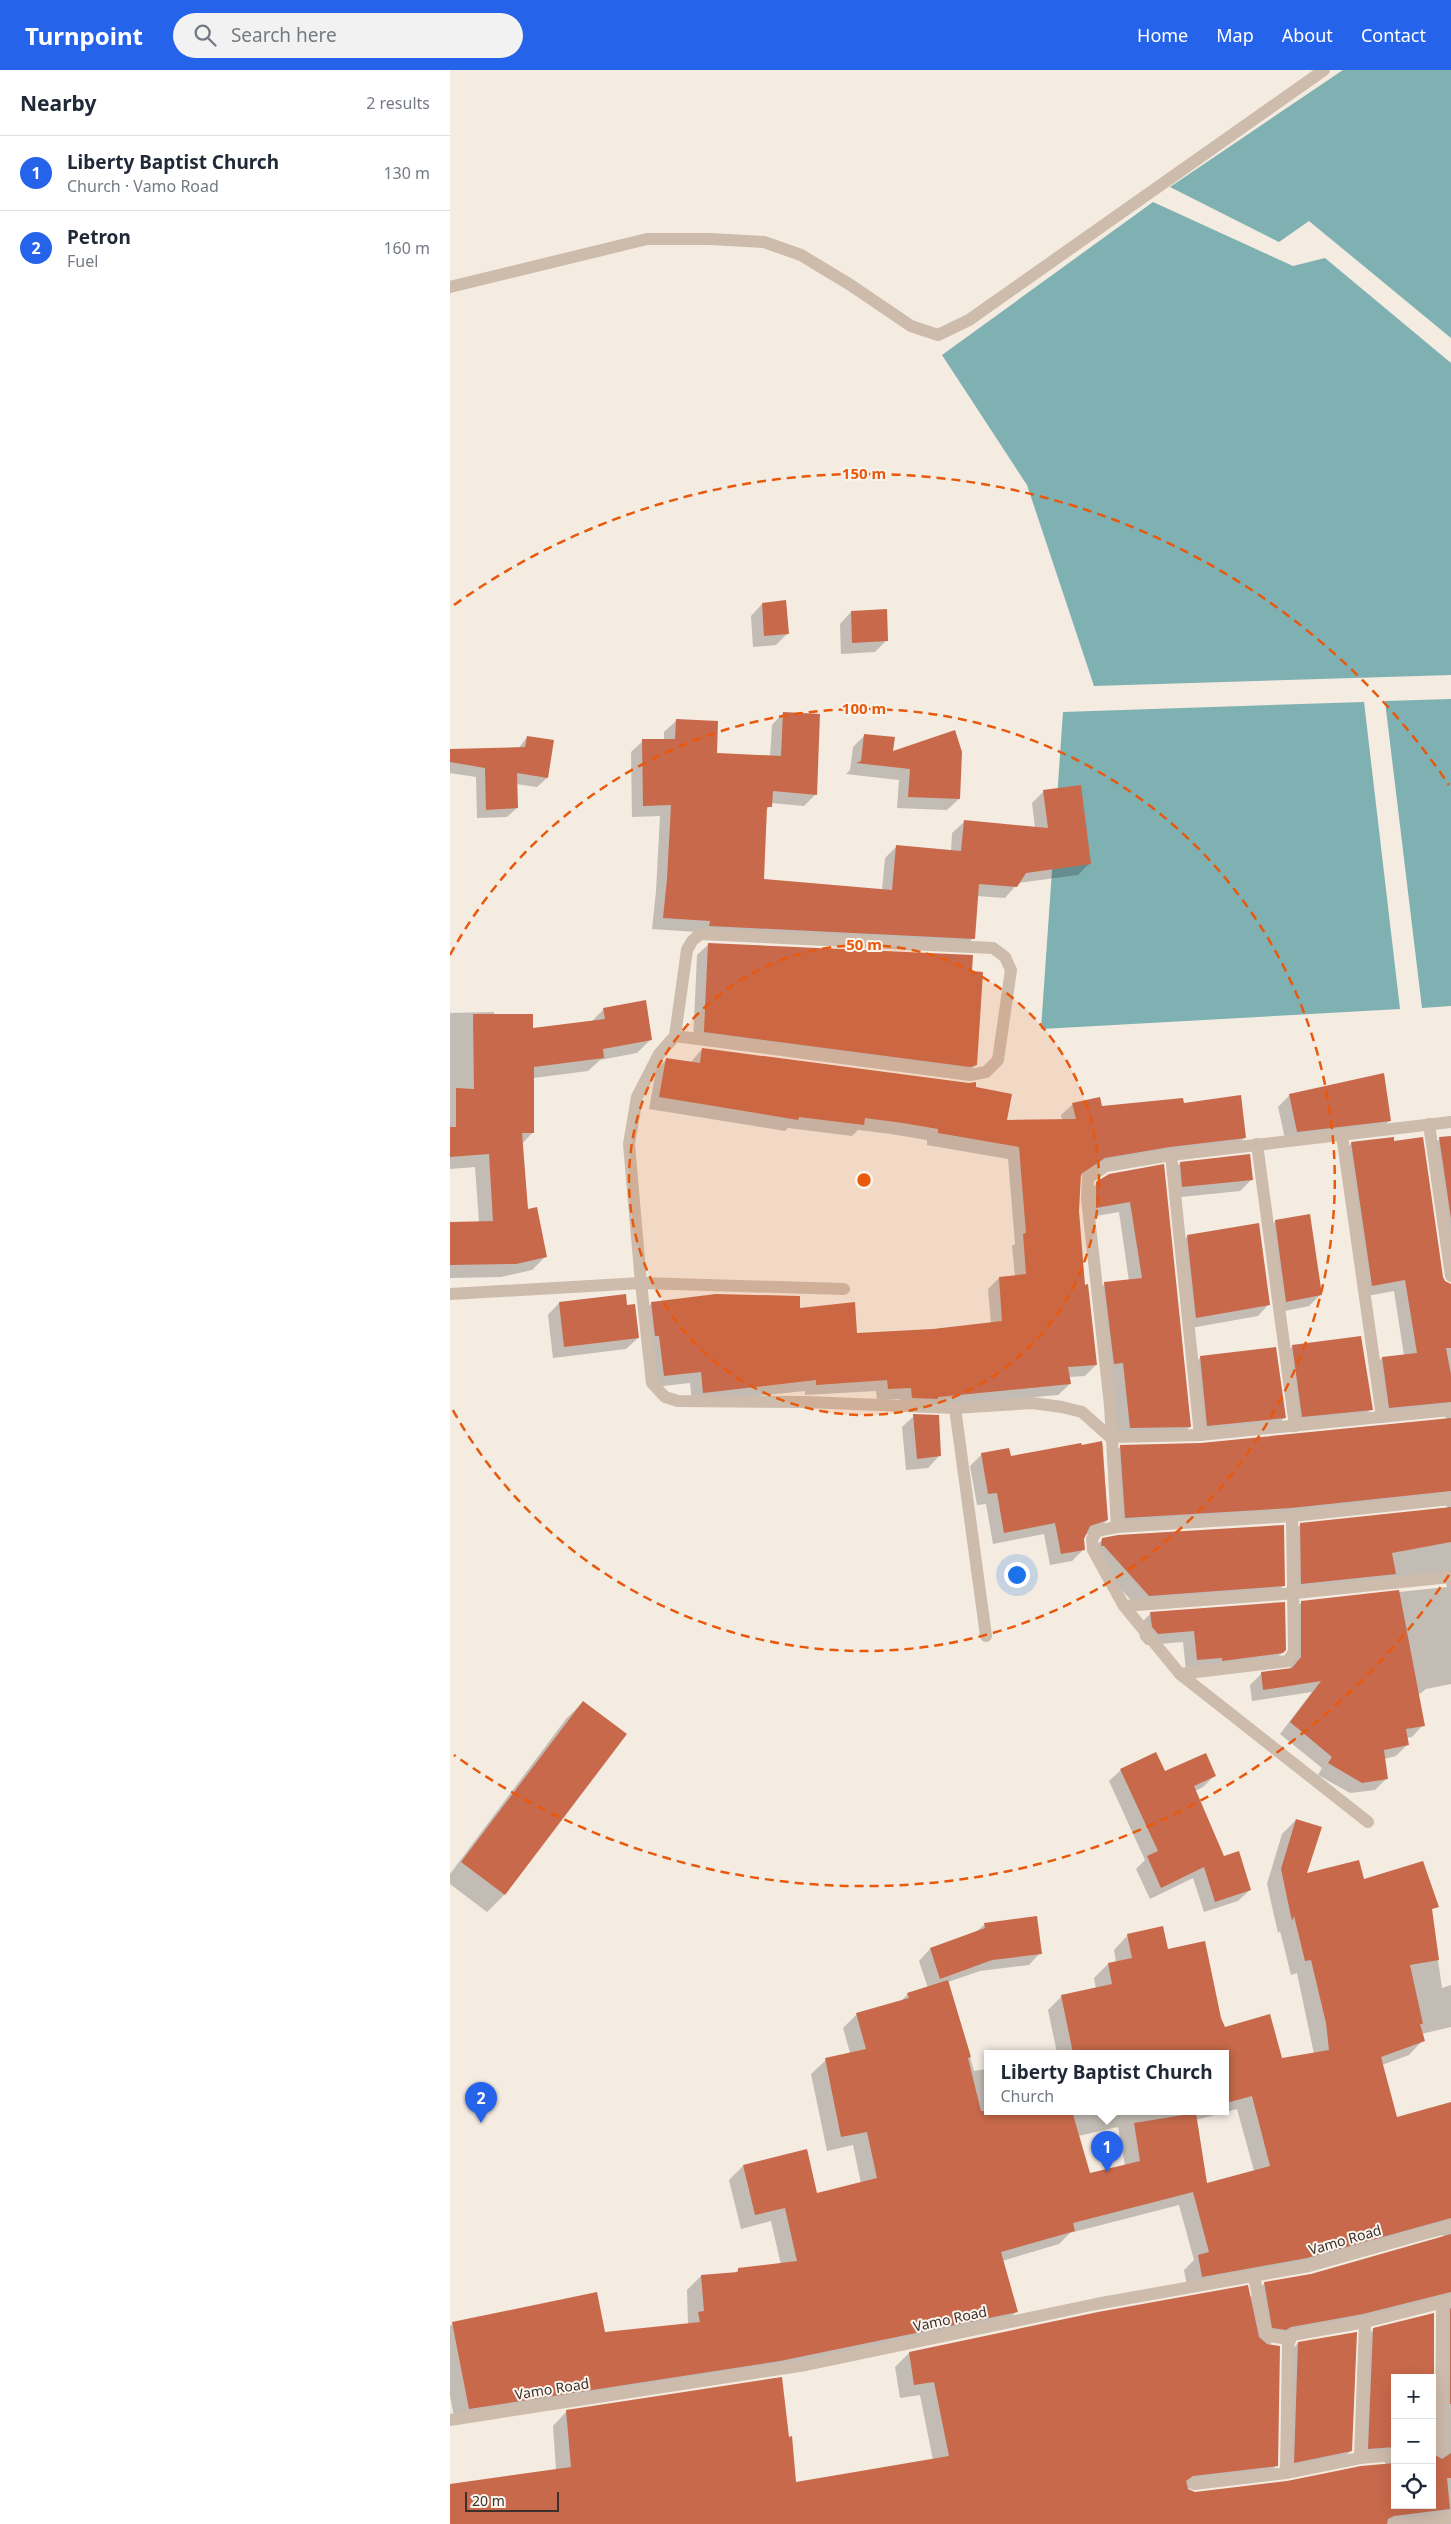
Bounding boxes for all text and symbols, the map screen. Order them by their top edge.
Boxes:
search box [173,13,523,58]
text: Turnpoint [25,19,143,52]
icon: search [191,21,219,49]
text: Search here [231,22,337,48]
text: Home [1137,23,1188,47]
text: Map [1216,23,1254,47]
text: About [1282,23,1333,47]
text: Contact [1361,23,1426,47]
text: Nearby [20,89,96,117]
text: 2 results [366,92,430,114]
text: Liberty Baptist Church [67,149,279,175]
text: 1 [31,162,41,184]
text: 130 m [383,162,430,184]
text: Church · Vamo Road [67,175,219,197]
text: Petron [67,224,131,250]
text: 2 [31,237,41,259]
text: 160 m [383,237,430,259]
text: Fuel [67,250,98,272]
text: 150 m [842,463,886,483]
text: 100 m [842,698,886,718]
text: 50 m [846,934,882,954]
centre of rings [855,1171,873,1189]
your location [1004,1562,1030,1588]
popup [984,2050,1229,2115]
text: Liberty Baptist Church [1000,2059,1213,2085]
pin: 2 [465,2082,497,2123]
text: Church [1000,2085,1054,2107]
pin: 1 [1091,2131,1123,2172]
street label: Vamo Road [1306,2220,1383,2259]
street label: Vamo Road [911,2301,988,2336]
street label: Vamo Road [513,2373,590,2404]
map controls [1391,2374,1436,2509]
button: + [1391,2374,1436,2419]
button: − [1391,2419,1436,2464]
button: locate [1391,2464,1436,2509]
scale bar [465,2489,559,2512]
text: 20 m [472,2491,505,2510]

